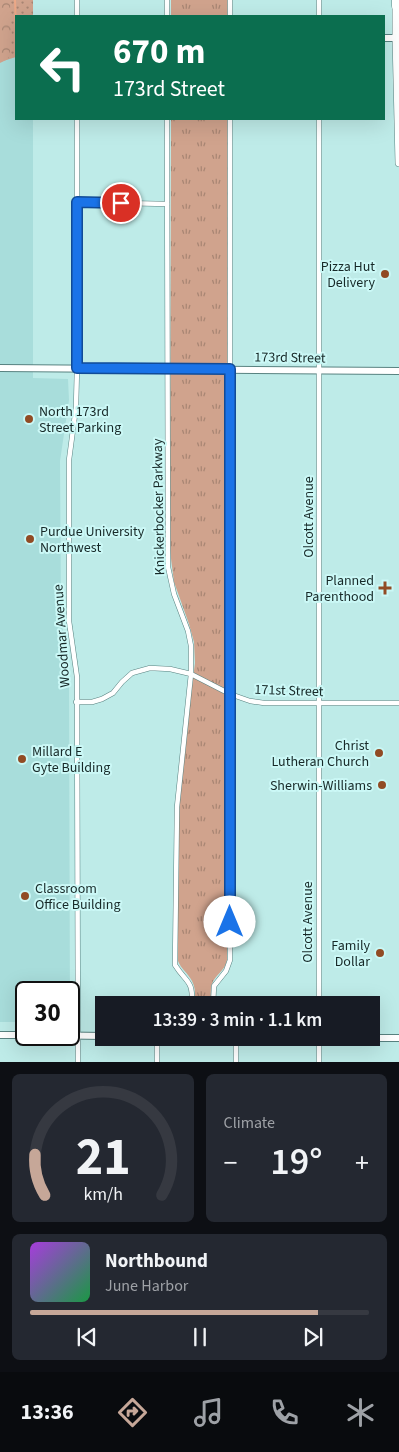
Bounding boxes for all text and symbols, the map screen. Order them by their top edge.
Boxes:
text: 670 m [113,27,205,77]
icon: left [30,35,95,100]
text: 173rd Street [113,73,225,105]
pin [100,182,142,224]
icon: arrive [107,189,135,217]
place label: Pizza Hut Delivery [321,257,375,293]
marker: Pizza Hut Delivery [379,268,391,280]
street label: 173rd Street [254,347,326,369]
place label: North 173rd Street Parking [39,402,121,438]
marker: North 173rd Street Parking [23,413,35,425]
street label: Knickerbocker Parkway [148,438,170,576]
street label: Olcott Avenue [299,476,319,558]
place label: Purdue University Northwest [40,522,145,558]
marker: Purdue University Northwest [24,533,36,545]
place label: Planned Parenthood [305,571,374,607]
marker: Planned Parenthood [378,581,392,595]
street label: Woodmar Avenue [48,584,76,688]
street label: 171st Street [254,680,324,702]
place label: Christ Lutheran Church [271,736,369,772]
place label: Millard E Gyte Building [32,742,110,778]
marker: Christ Lutheran Church [373,747,385,759]
marker: Millard E Gyte Building [16,753,28,765]
place label: Sherwin-Williams [270,776,372,796]
marker: Sherwin-Williams [376,779,388,791]
place label: Classroom Office Building [35,879,120,915]
street label: Olcott Avenue [298,881,318,963]
marker: Classroom Office Building [19,890,31,902]
position arrow [203,895,255,947]
place label: Family Dollar [331,936,370,972]
marker: Family Dollar [374,947,386,959]
speed limit sign: 30 [15,981,80,1046]
text: 13:39 · 3 min · 1.1 km [153,1007,322,1034]
text: Climate [224,1112,275,1134]
text: 21 [75,1121,130,1195]
text: 19° [270,1135,322,1189]
text: − [224,1143,237,1183]
text: + [355,1143,369,1183]
text: km/h [83,1182,123,1207]
text: Northbound [105,1248,208,1275]
text: June Harbor [105,1275,188,1297]
icon: previous [73,1323,101,1351]
icon: pause [186,1323,214,1351]
icon: next [299,1323,327,1351]
icon: directions [115,1395,150,1430]
icon: music [191,1395,226,1430]
icon: phone [267,1395,302,1430]
icon: climate [343,1395,378,1430]
text: 13:36 [21,1396,74,1428]

